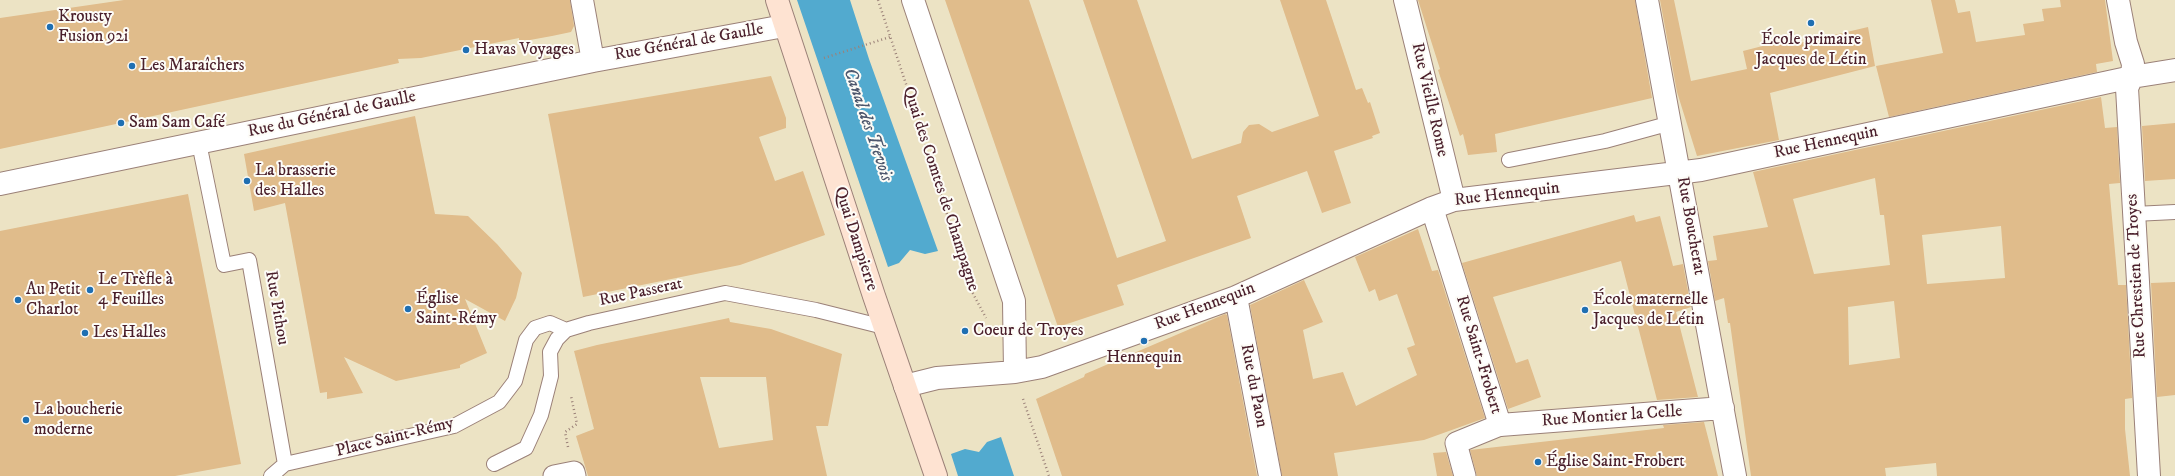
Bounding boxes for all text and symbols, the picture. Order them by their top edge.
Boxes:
place label: Krousty Fusion 92i [58,7,128,47]
marker: École primaire Jacques de Létin [1806,18,1816,28]
street label: Rue Général de Gaulle [613,20,765,66]
marker: Krousty Fusion 92i [45,22,55,32]
place label: École primaire Jacques de Létin [1755,30,1867,70]
place label: Havas Voyages [474,40,574,60]
street label: Rue Vieille Rome [1406,41,1452,159]
marker: Havas Voyages [461,45,471,55]
place label: Les Maraîchers [140,56,245,76]
marker: Les Maraîchers [127,61,137,71]
water label: Canal des Trevois [838,66,896,184]
street label: Quai des Comtes de Champagne [897,84,983,294]
street label: Rue du Général de Gaulle [246,87,418,143]
place label: Sam Sam Café [129,113,225,133]
marker: Sam Sam Café [116,118,126,128]
street label: Rue Hennequin [1772,122,1880,164]
place label: La brasserie des Halles [255,161,336,201]
street label: Rue Boucherat [1671,175,1709,277]
marker: La brasserie des Halles [242,176,252,186]
street label: Rue Hennequin [1453,178,1561,212]
street label: Quai Dampierre [829,184,881,294]
street label: Rue Chrestien de Troyes [2123,193,2151,359]
street label: Rue Pithou [259,269,293,347]
place label: Le Trèfle à 4 Feuilles [98,270,173,310]
street label: Rue Passerat [597,274,685,312]
street label: Rue Hennequin [1152,279,1258,335]
place label: Au Petit Charlot [26,280,81,320]
marker: Le Trèfle à 4 Feuilles [85,285,95,295]
place label: Église Saint-Rémy [416,289,497,329]
place label: École maternelle Jacques de Létin [1593,290,1708,330]
street label: Rue Saint-Frobert [1450,293,1506,417]
marker: Au Petit Charlot [13,295,23,305]
marker: Église Saint-Rémy [403,304,413,314]
marker: École maternelle Jacques de Létin [1580,305,1590,315]
place label: Coeur de Troyes [973,321,1083,341]
place label: Les Halles [93,323,166,343]
marker: Coeur de Troyes [960,326,970,336]
marker: Les Halles [80,328,90,338]
marker: Hennequin [1139,336,1149,346]
street label: Rue du Paon [1235,342,1271,430]
place label: Hennequin [1106,348,1182,368]
place label: La boucherie moderne [34,400,123,440]
street label: Rue Montier la Celle [1541,402,1683,432]
street label: Place Saint-Rémy [334,413,456,463]
marker: La boucherie moderne [21,415,31,425]
place label: Église Saint-Frobert [1546,452,1685,472]
marker: Église Saint-Frobert [1533,457,1543,467]

